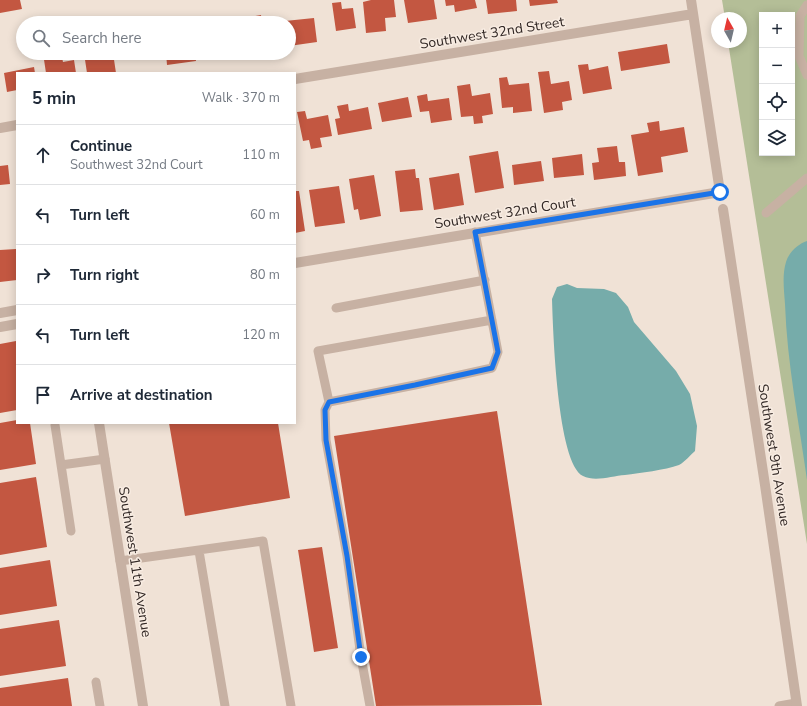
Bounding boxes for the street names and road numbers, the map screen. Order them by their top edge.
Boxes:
street label: Southwest 32nd Street [418,12,566,54]
street label: Southwest 32nd Court [433,192,577,234]
street label: Southwest 9th Avenue [753,382,795,528]
street label: Southwest 11th Avenue [114,485,156,639]

